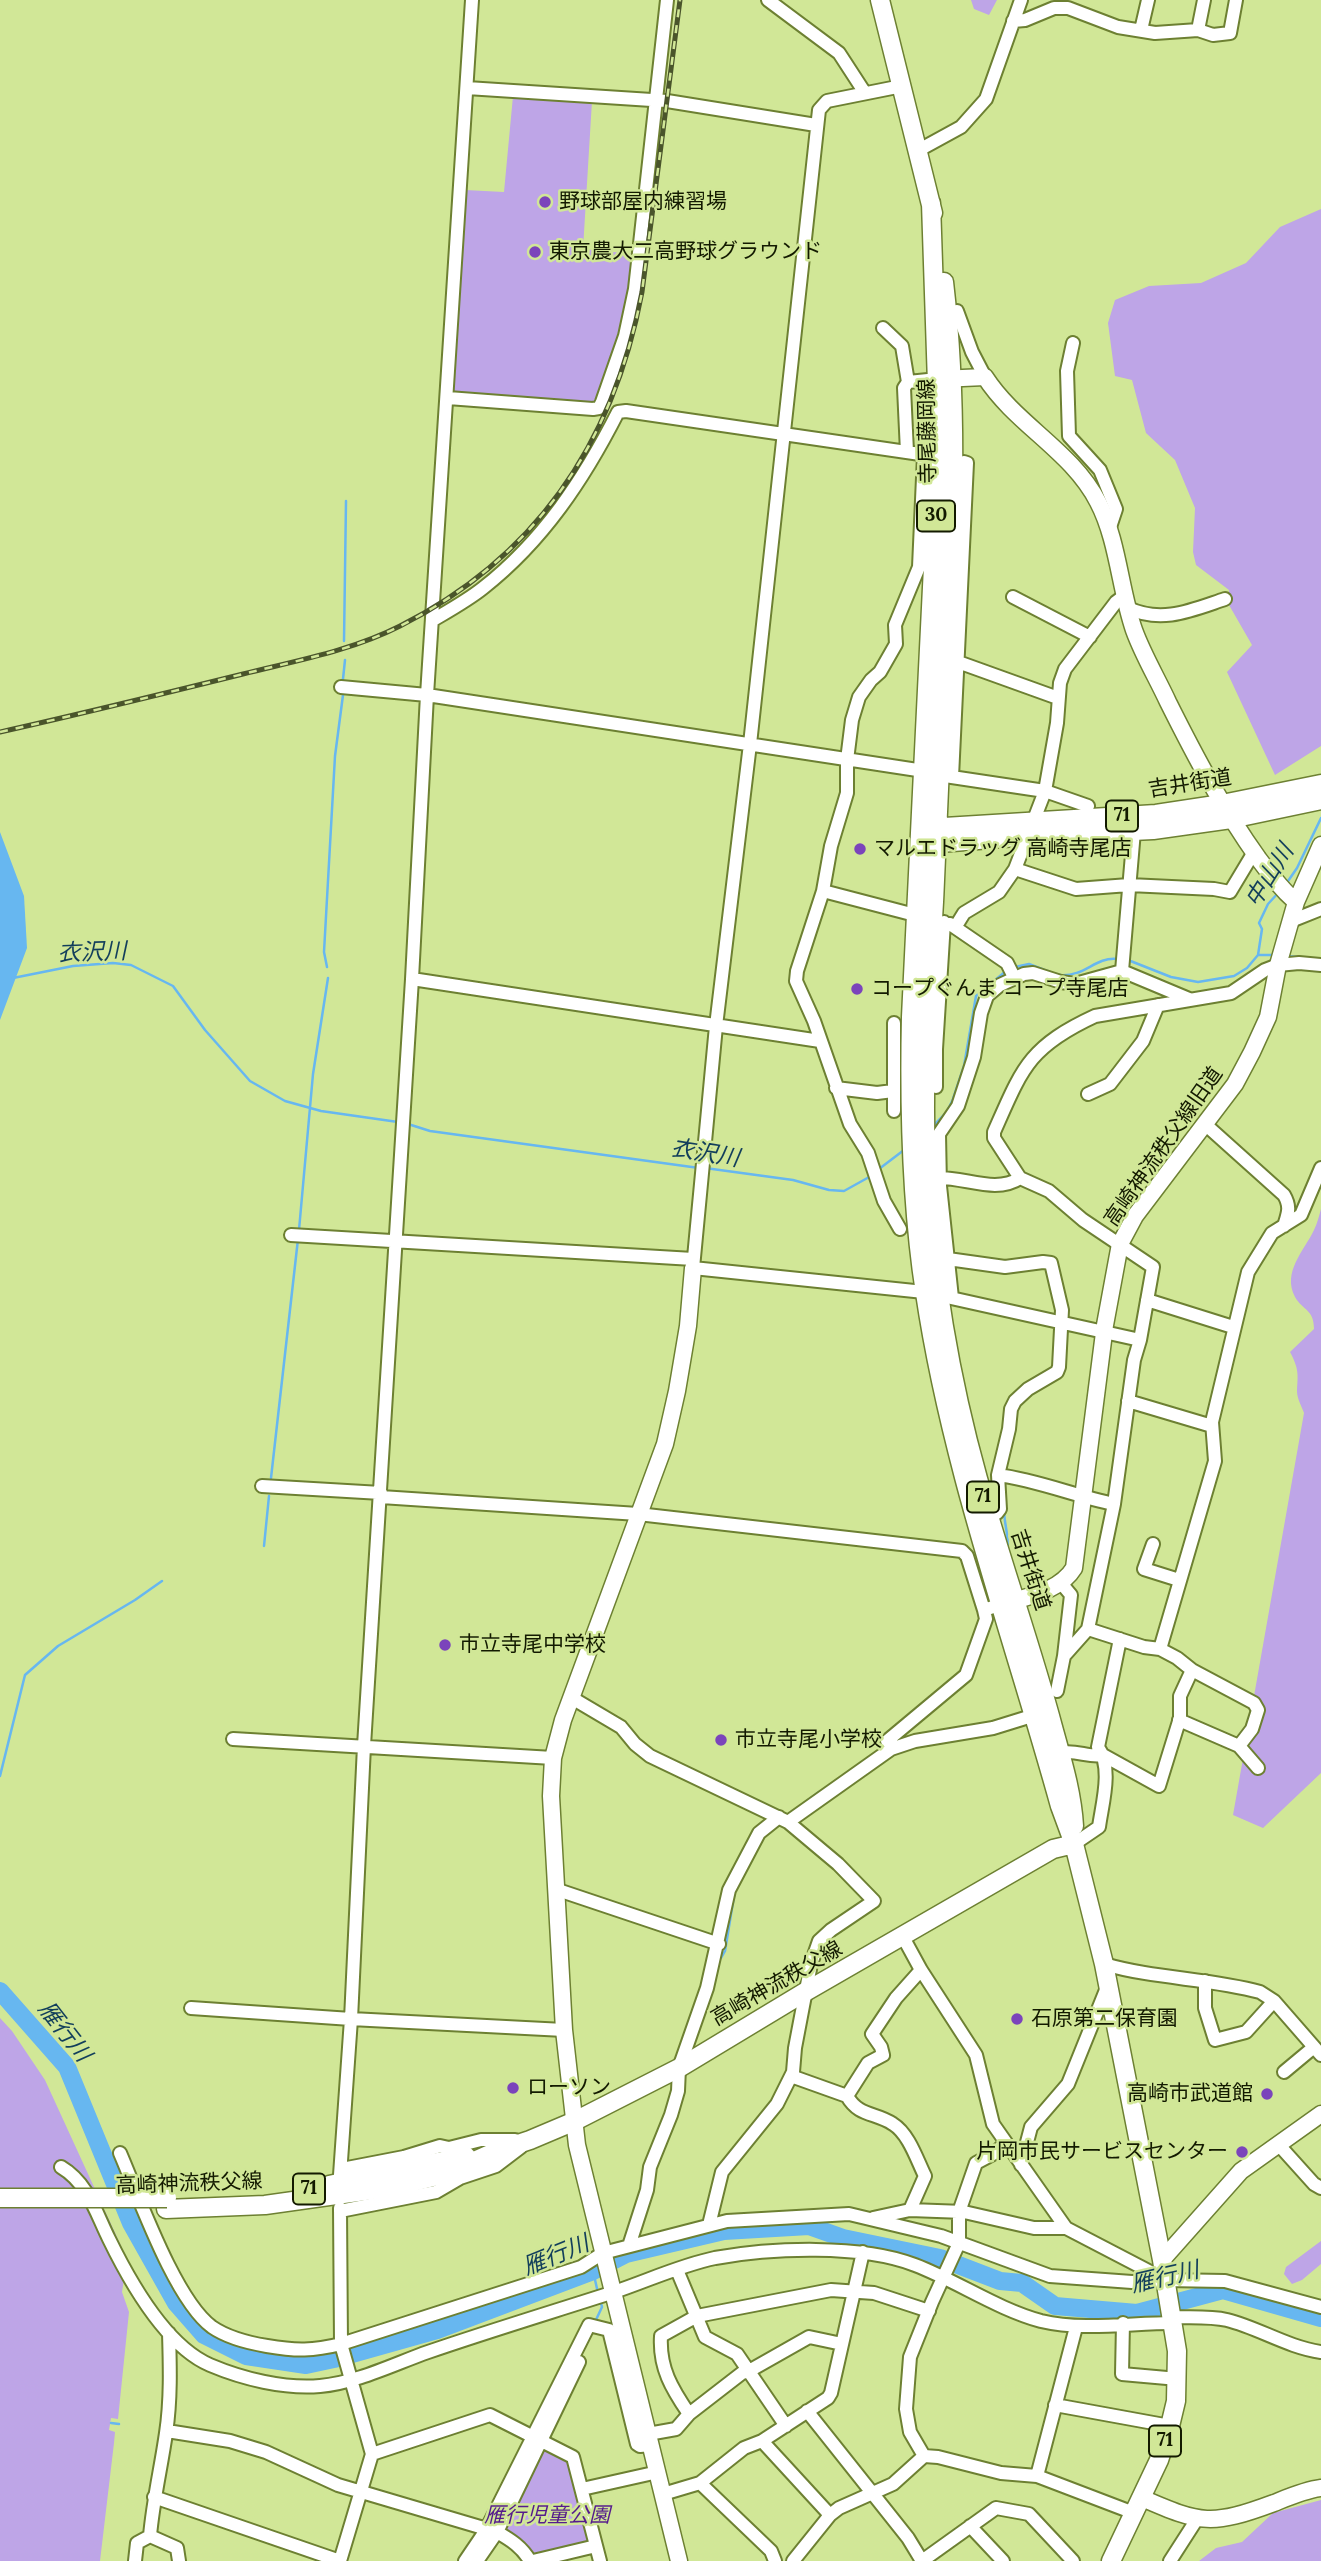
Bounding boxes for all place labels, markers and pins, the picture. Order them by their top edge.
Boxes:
place label: 野球部屋内練習場 [559,189,727,215]
marker: 野球部屋内練習場 [537,194,553,210]
place label: 東京農大二高野球グラウンド [549,239,822,265]
marker: 東京農大二高野球グラウンド [527,244,543,260]
place label: マルエドラッグ 高崎寺尾店 [874,836,1132,862]
marker: マルエドラッグ 高崎寺尾店 [852,841,868,857]
place label: コープぐんま コープ寺尾店 [871,976,1129,1002]
marker: コープぐんま コープ寺尾店 [849,981,865,997]
place label: 市立寺尾中学校 [459,1632,606,1658]
marker: 市立寺尾中学校 [437,1637,453,1653]
place label: 市立寺尾小学校 [735,1727,882,1753]
marker: 市立寺尾小学校 [713,1732,729,1748]
place label: 石原第二保育園 [1031,2006,1178,2032]
marker: 石原第二保育園 [1009,2011,1025,2027]
place label: ローソン [527,2075,611,2101]
marker: ローソン [505,2080,521,2096]
place label: 高崎市武道館 [1127,2081,1253,2107]
marker: 高崎市武道館 [1259,2086,1275,2102]
place label: 片岡市民サービスセンター [976,2139,1228,2165]
marker: 片岡市民サービスセンター [1234,2144,1250,2160]

